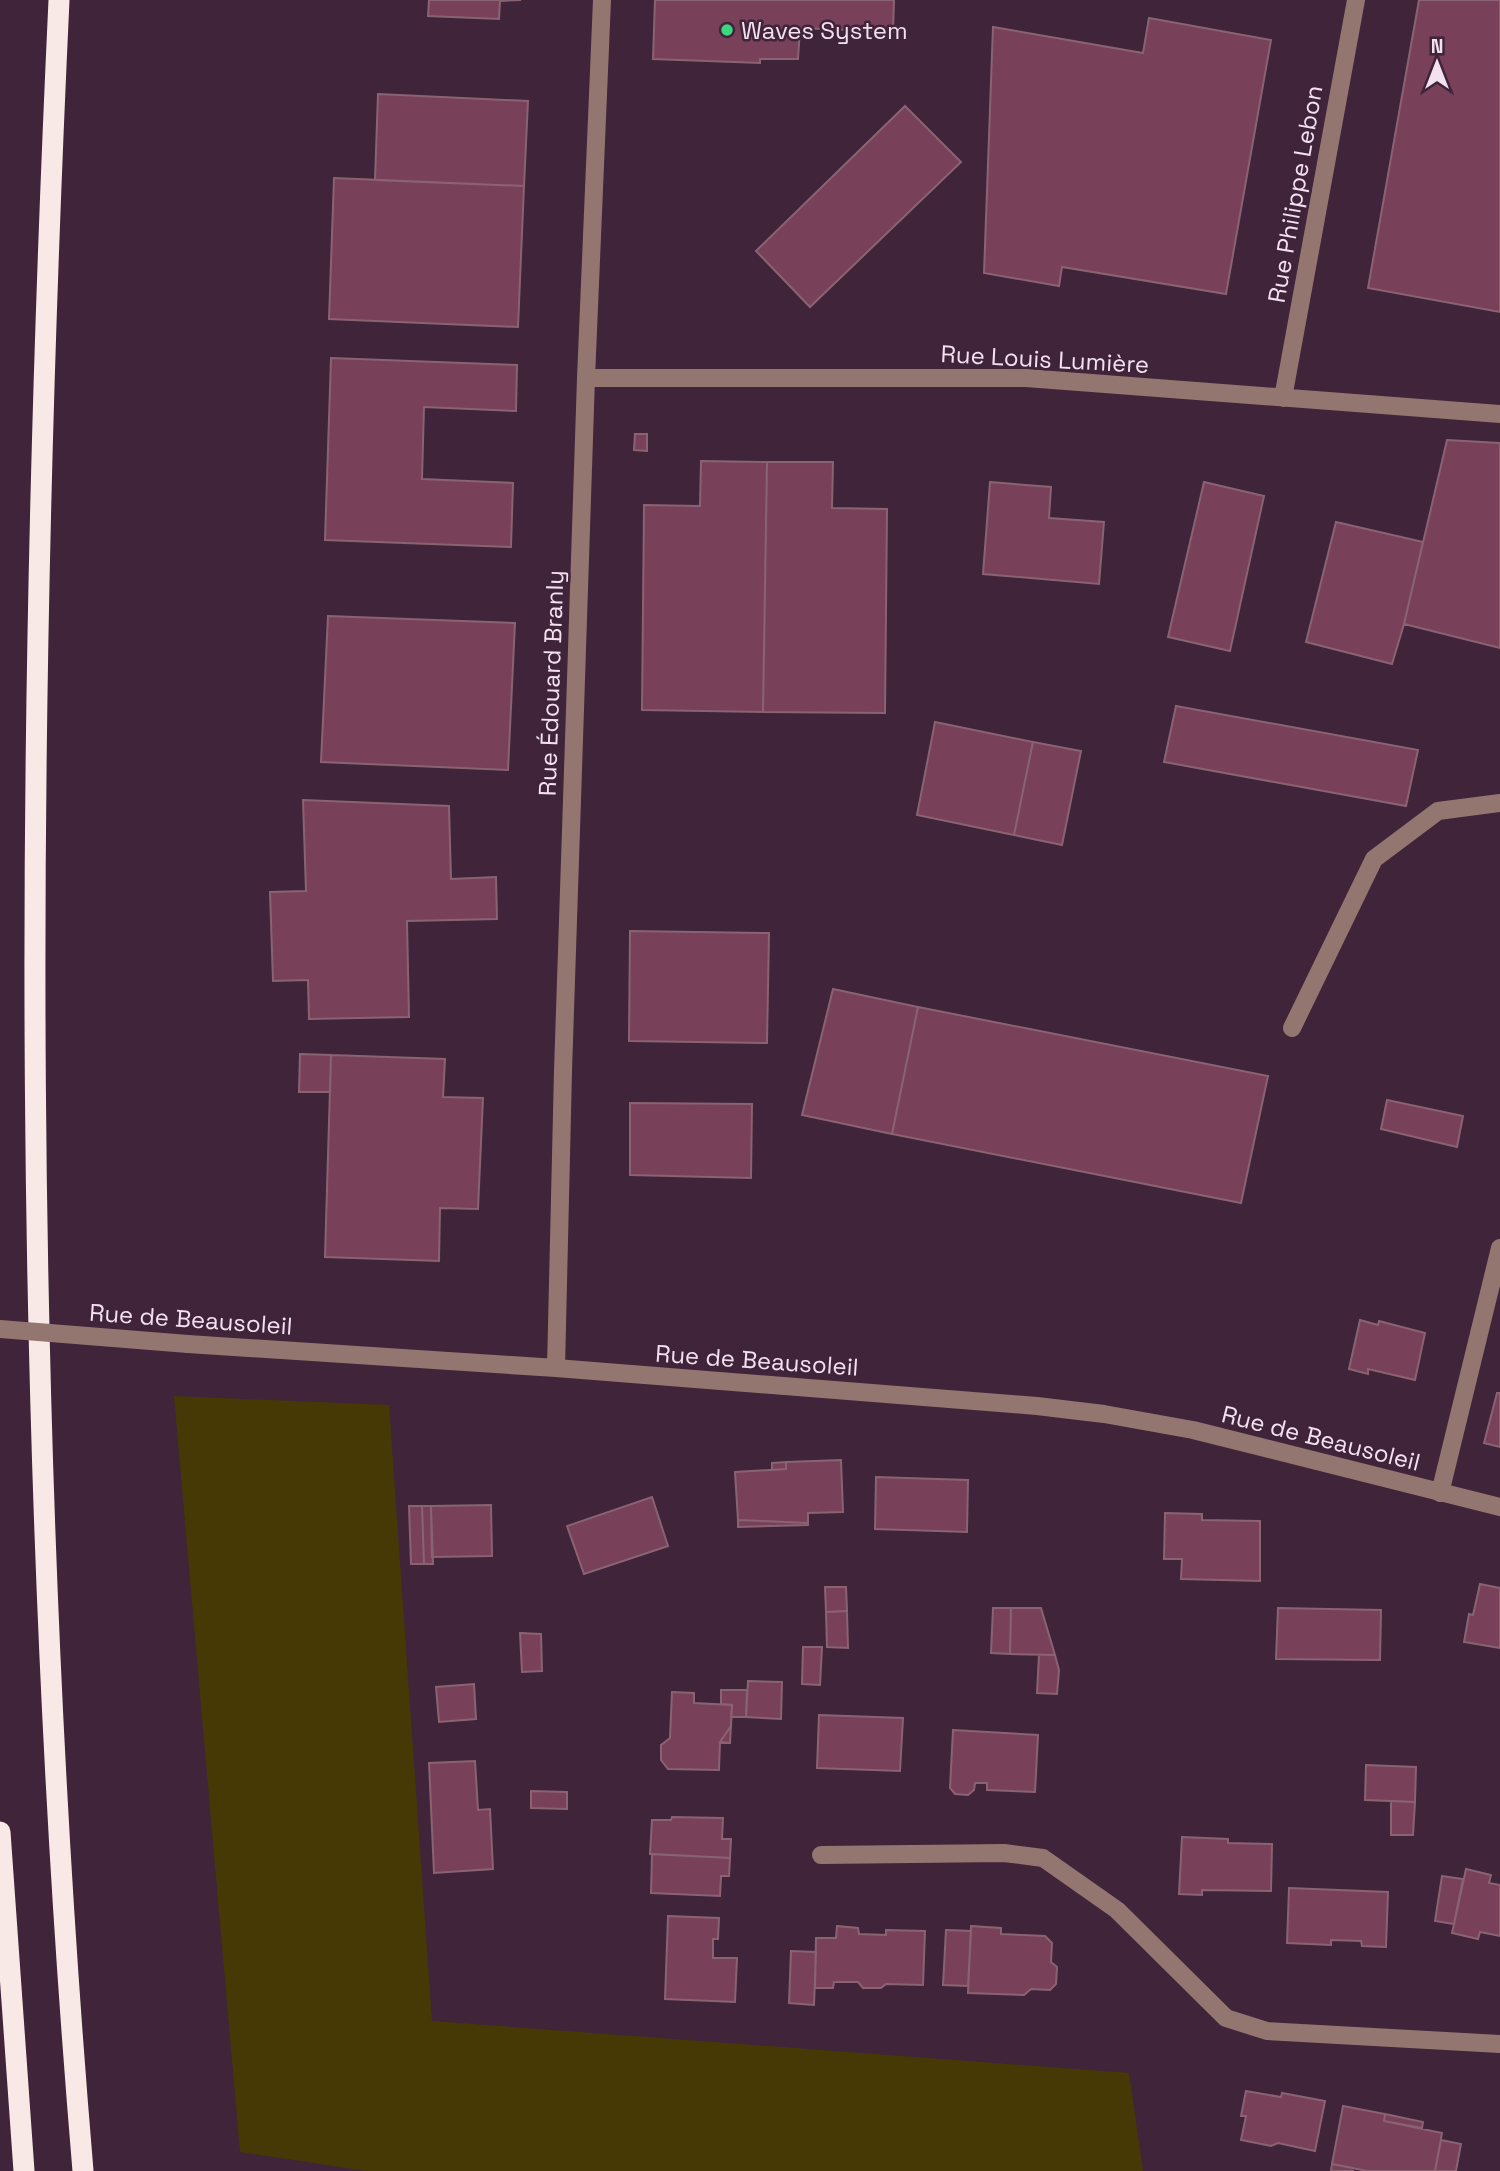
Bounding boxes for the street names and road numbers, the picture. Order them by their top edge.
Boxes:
street label: Rue Philippe Lebon [1261,83,1329,305]
street label: Rue Louis Lumière [940,338,1150,380]
street label: Rue Édouard Branly [532,569,570,797]
street label: Rue de Beausoleil [88,1296,294,1342]
street label: Rue de Beausoleil [654,1337,860,1383]
street label: Rue de Beausoleil [1218,1398,1424,1478]

